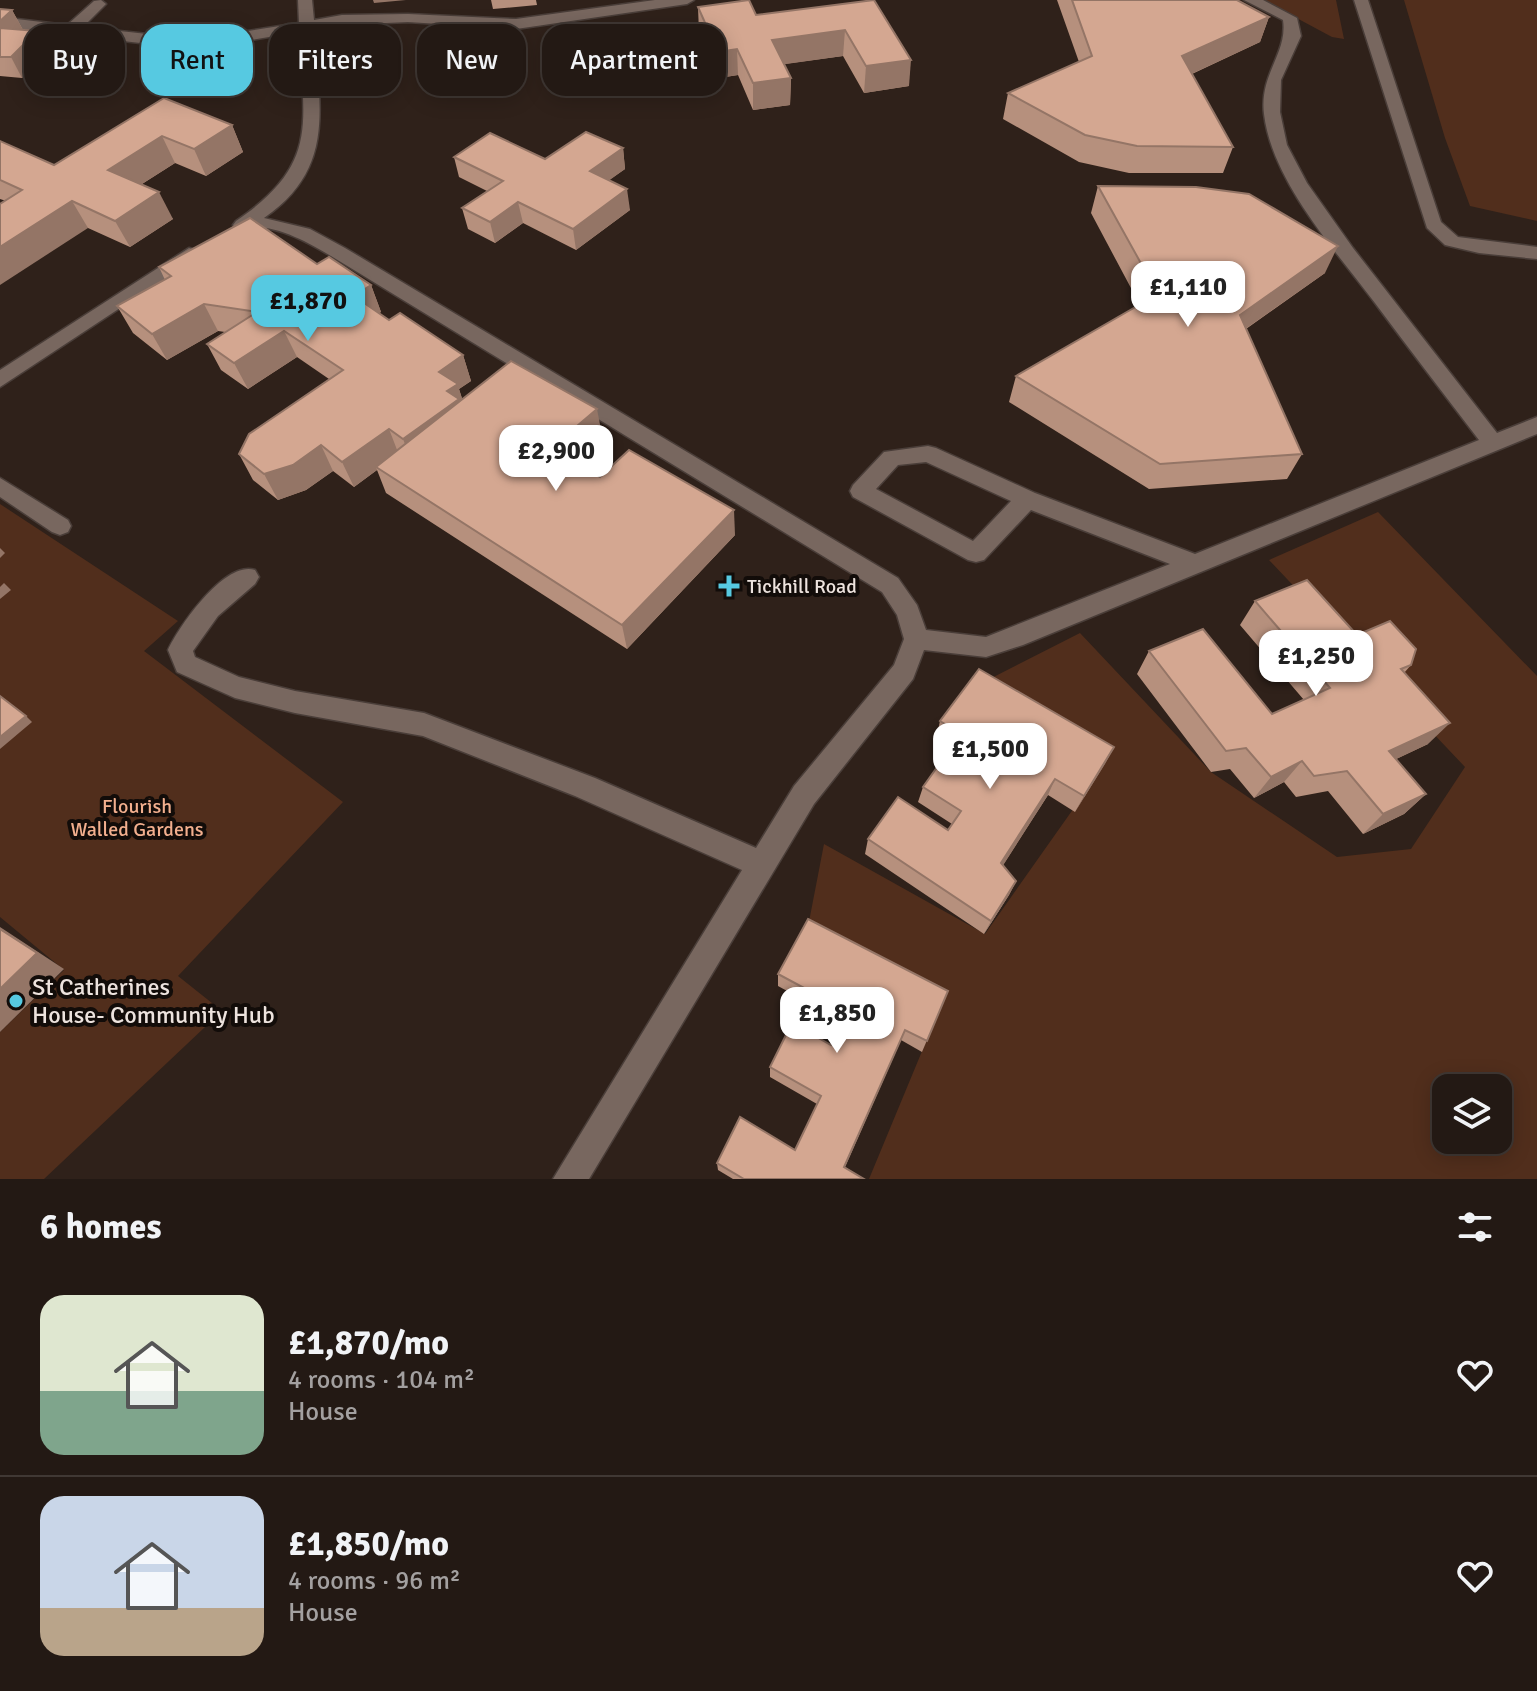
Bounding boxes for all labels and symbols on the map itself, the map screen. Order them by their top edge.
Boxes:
pin: £1,110 [1123,261,1253,329]
pin: £1,870 [243,275,373,343]
pin: £2,900 [491,425,621,493]
place label: Tickhill Road [747,574,857,599]
marker: Tickhill Road [718,575,740,597]
pin: £1,250 [1251,630,1381,698]
pin: £1,500 [925,723,1055,791]
park label: Flourish Walled Gardens [70,794,204,842]
place label: St Catherines House- Community Hub [32,972,275,1030]
pin: £1,850 [772,987,902,1055]
marker: St Catherines House- Community Hub [7,992,25,1010]

